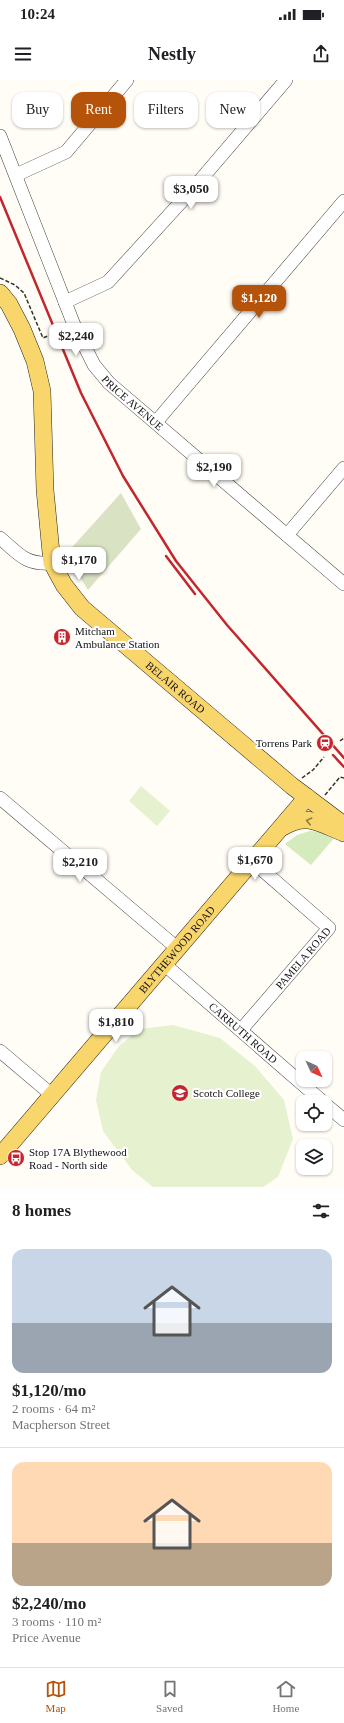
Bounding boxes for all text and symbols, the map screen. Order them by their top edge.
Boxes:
text: 10:24 [20,6,55,22]
icon: menu [12,43,34,65]
icon: share [310,43,332,65]
text: Nestly [148,44,196,64]
chip: Buy [12,92,63,128]
chip: Rent [71,92,126,128]
chip: Filters [134,92,198,128]
chip: New [206,92,260,128]
pin: $3,050 [158,176,224,210]
text: $3,050 [173,181,209,196]
pin: $1,120 [226,285,292,319]
text: $1,120 [241,290,277,305]
pin: $2,240 [43,323,109,357]
text: $2,240 [58,328,94,343]
street label: PRICE AVENUE [99,373,166,433]
pin: $2,190 [181,454,247,488]
text: $2,190 [196,459,232,474]
pin: $1,170 [46,547,112,581]
text: $1,170 [61,552,97,567]
place label: Mitcham Ambulance Station [75,625,160,650]
building icon: Mitcham Ambulance Station [52,627,72,647]
street label: BELAIR ROAD [144,659,208,716]
station icon: Torrens Park [315,733,335,753]
place label: Torrens Park [256,737,312,749]
one-way arrow [306,817,312,825]
pin: $1,670 [222,847,288,881]
pin: $2,210 [47,849,113,883]
text: $1,670 [237,852,273,867]
text: $2,210 [62,854,98,869]
street label: BLYTHEWOOD ROAD [136,903,217,995]
street label: PAMELA ROAD [273,925,333,991]
street label: CARRUTH ROAD [207,1000,280,1066]
pin: $1,810 [83,1009,149,1043]
text: $1,810 [98,1014,134,1029]
north arrow [296,1051,332,1087]
map controls [296,1051,332,1175]
school or university icon: Scotch College [170,1083,190,1103]
place label: Scotch College [193,1087,260,1099]
button: locate [296,1095,332,1131]
button: layers [296,1139,332,1175]
place label: Stop 17A Blythewood Road - North side [29,1146,127,1171]
bus stop icon: Stop 17A Blythewood Road - North side [6,1148,26,1168]
icon: filters [310,1200,332,1222]
text: 8 homes [12,1201,71,1220]
icon: home [136,1275,208,1347]
text: $1,120/mo [12,1381,86,1400]
text: 2 rooms · 64 m² [12,1401,95,1416]
text: Macpherson Street [12,1417,110,1432]
icon: home [136,1488,208,1560]
text: $2,240/mo [12,1594,86,1613]
text: 3 rooms · 110 m² [12,1614,101,1629]
text: Price Avenue [12,1630,81,1645]
tab: Map [45,1678,67,1714]
tab: Saved [156,1678,183,1714]
tab: Home [272,1678,299,1714]

